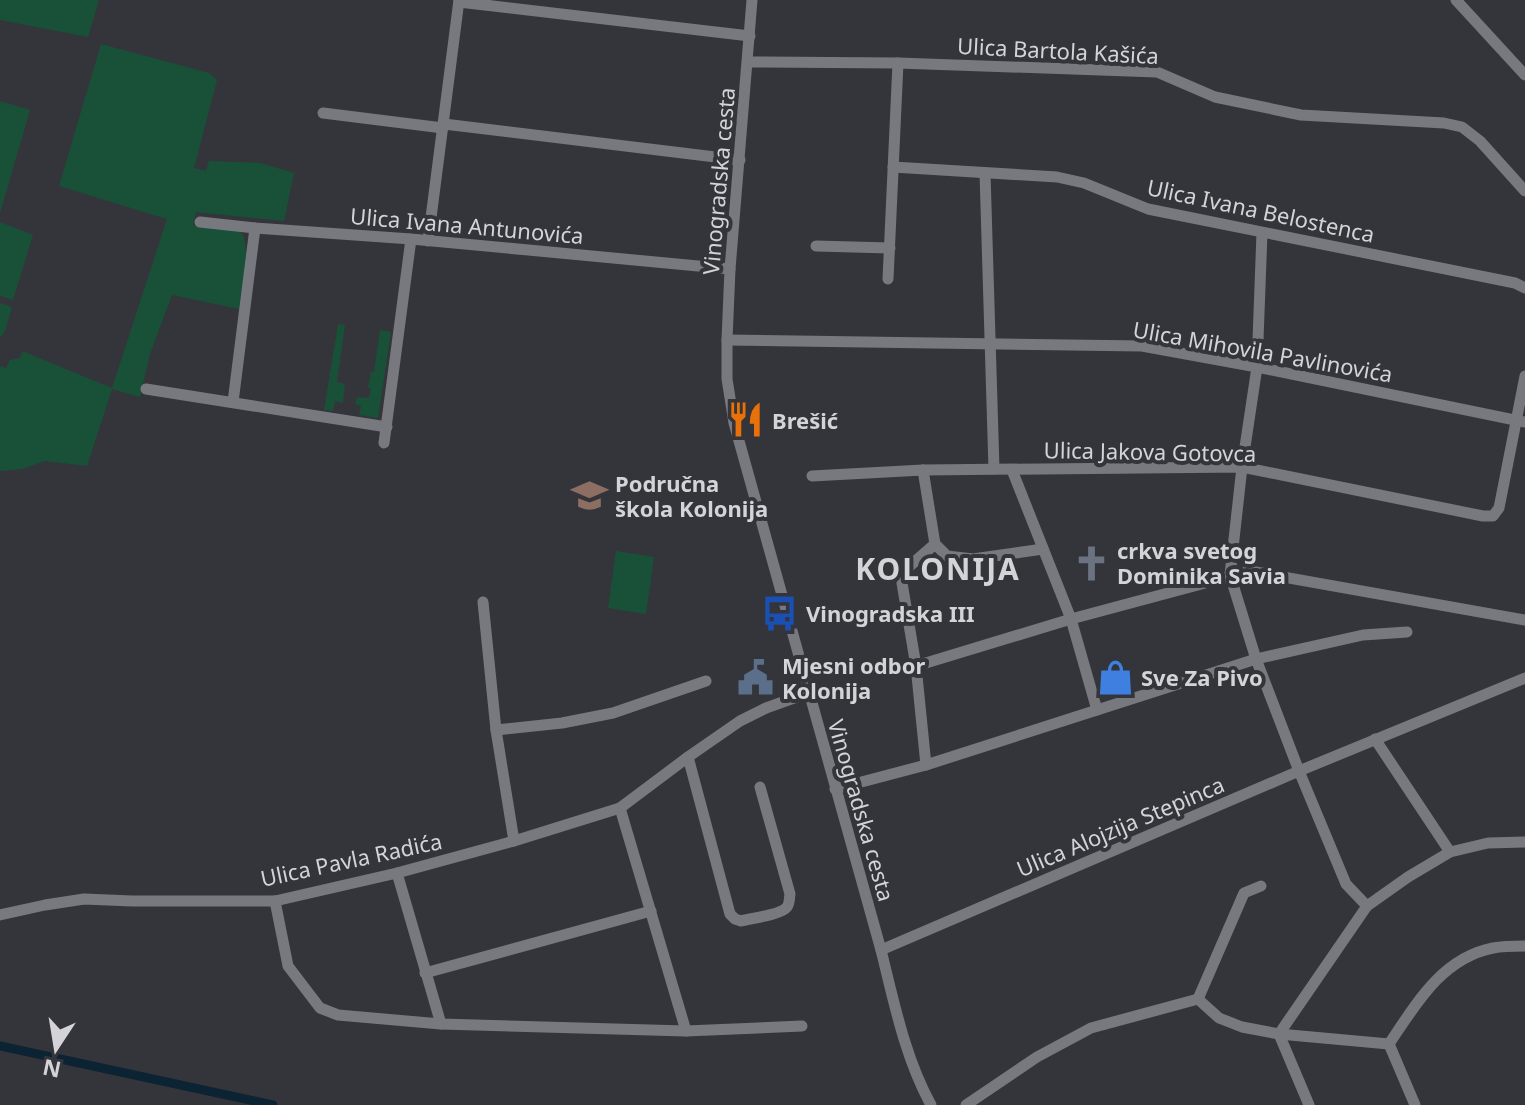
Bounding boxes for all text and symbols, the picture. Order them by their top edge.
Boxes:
street label: Ulica Bartola Kašića [956,30,1160,70]
street label: Vinogradska cesta [695,86,741,276]
street label: Ulica Ivana Belostenca [1145,171,1377,249]
street label: Ulica Ivana Antunovića [349,200,585,250]
street label: Ulica Mihovila Pavlinovića [1131,313,1395,389]
restaurant icon: Brešić [727,401,765,439]
place label: Brešić [772,405,838,435]
street label: Ulica Jakova Gotovca [1044,434,1256,468]
place label: Područna škola Kolonija [615,468,768,523]
school or university icon: Područna škola Kolonija [570,477,608,515]
place label: crkva svetog Dominika Savia [1117,535,1286,590]
church icon: crkva svetog Dominika Savia [1072,544,1110,582]
district label: KOLONIJA [855,548,1021,589]
bus stop icon: Vinogradska III [761,594,799,632]
place label: Vinogradska III [806,598,975,628]
place label: Mjesni odbor Kolonija [782,650,925,705]
shop icon: Sve Za Pivo [1096,658,1134,696]
public building icon: Mjesni odbor Kolonija [737,659,775,697]
place label: Sve Za Pivo [1141,662,1263,692]
street label: Vinogradska cesta [822,716,902,904]
street label: Ulica Alojzija Stepinca [1012,769,1228,883]
street label: Ulica Pavla Radića [258,825,444,893]
north arrow [16,1009,96,1089]
text: N [40,1053,64,1086]

